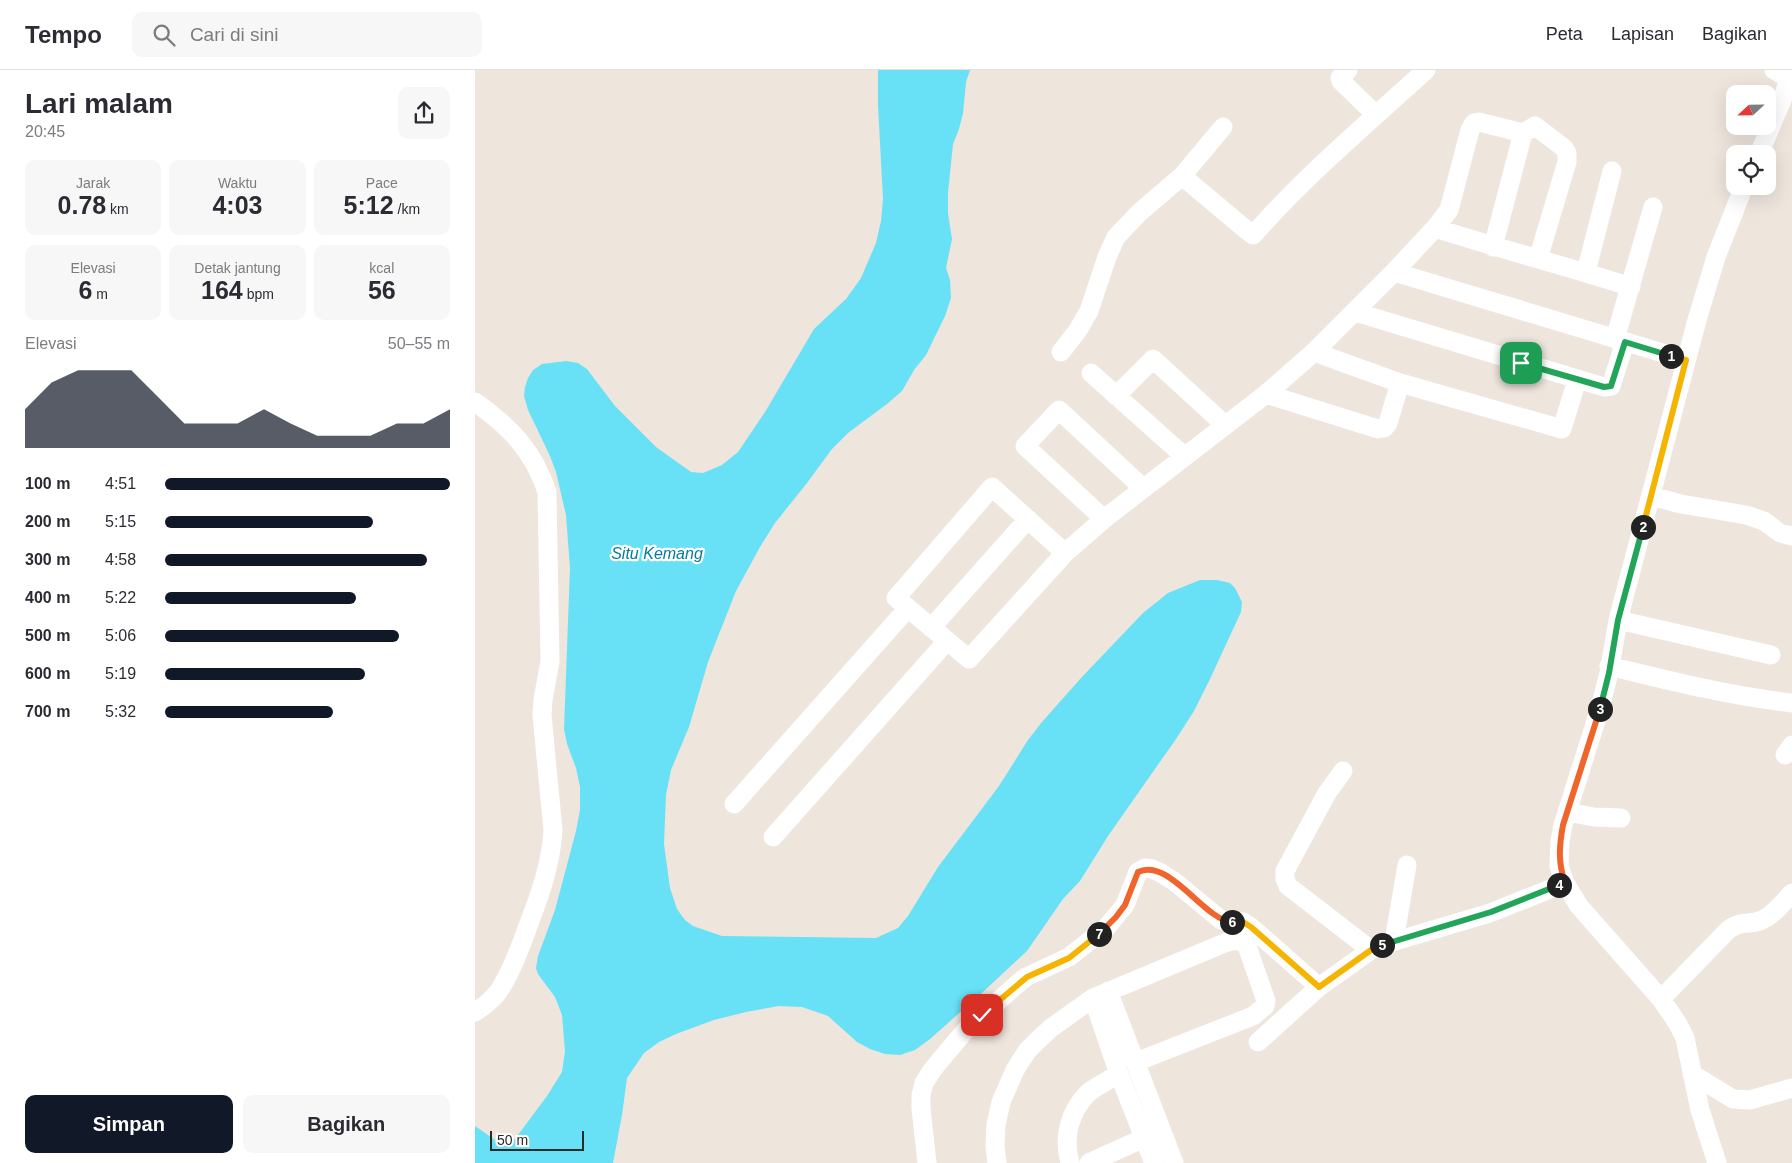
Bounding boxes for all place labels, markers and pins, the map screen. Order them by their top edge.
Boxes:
pin [1500,342,1542,384]
pin: 1 [1659,344,1683,368]
pin: 2 [1631,514,1655,540]
pin: 3 [1587,696,1613,722]
pin: 4 [1547,872,1571,898]
pin: 6 [1219,910,1245,934]
pin: 7 [1087,922,1111,946]
pin: 5 [1369,932,1395,958]
pin [961,994,1003,1036]

